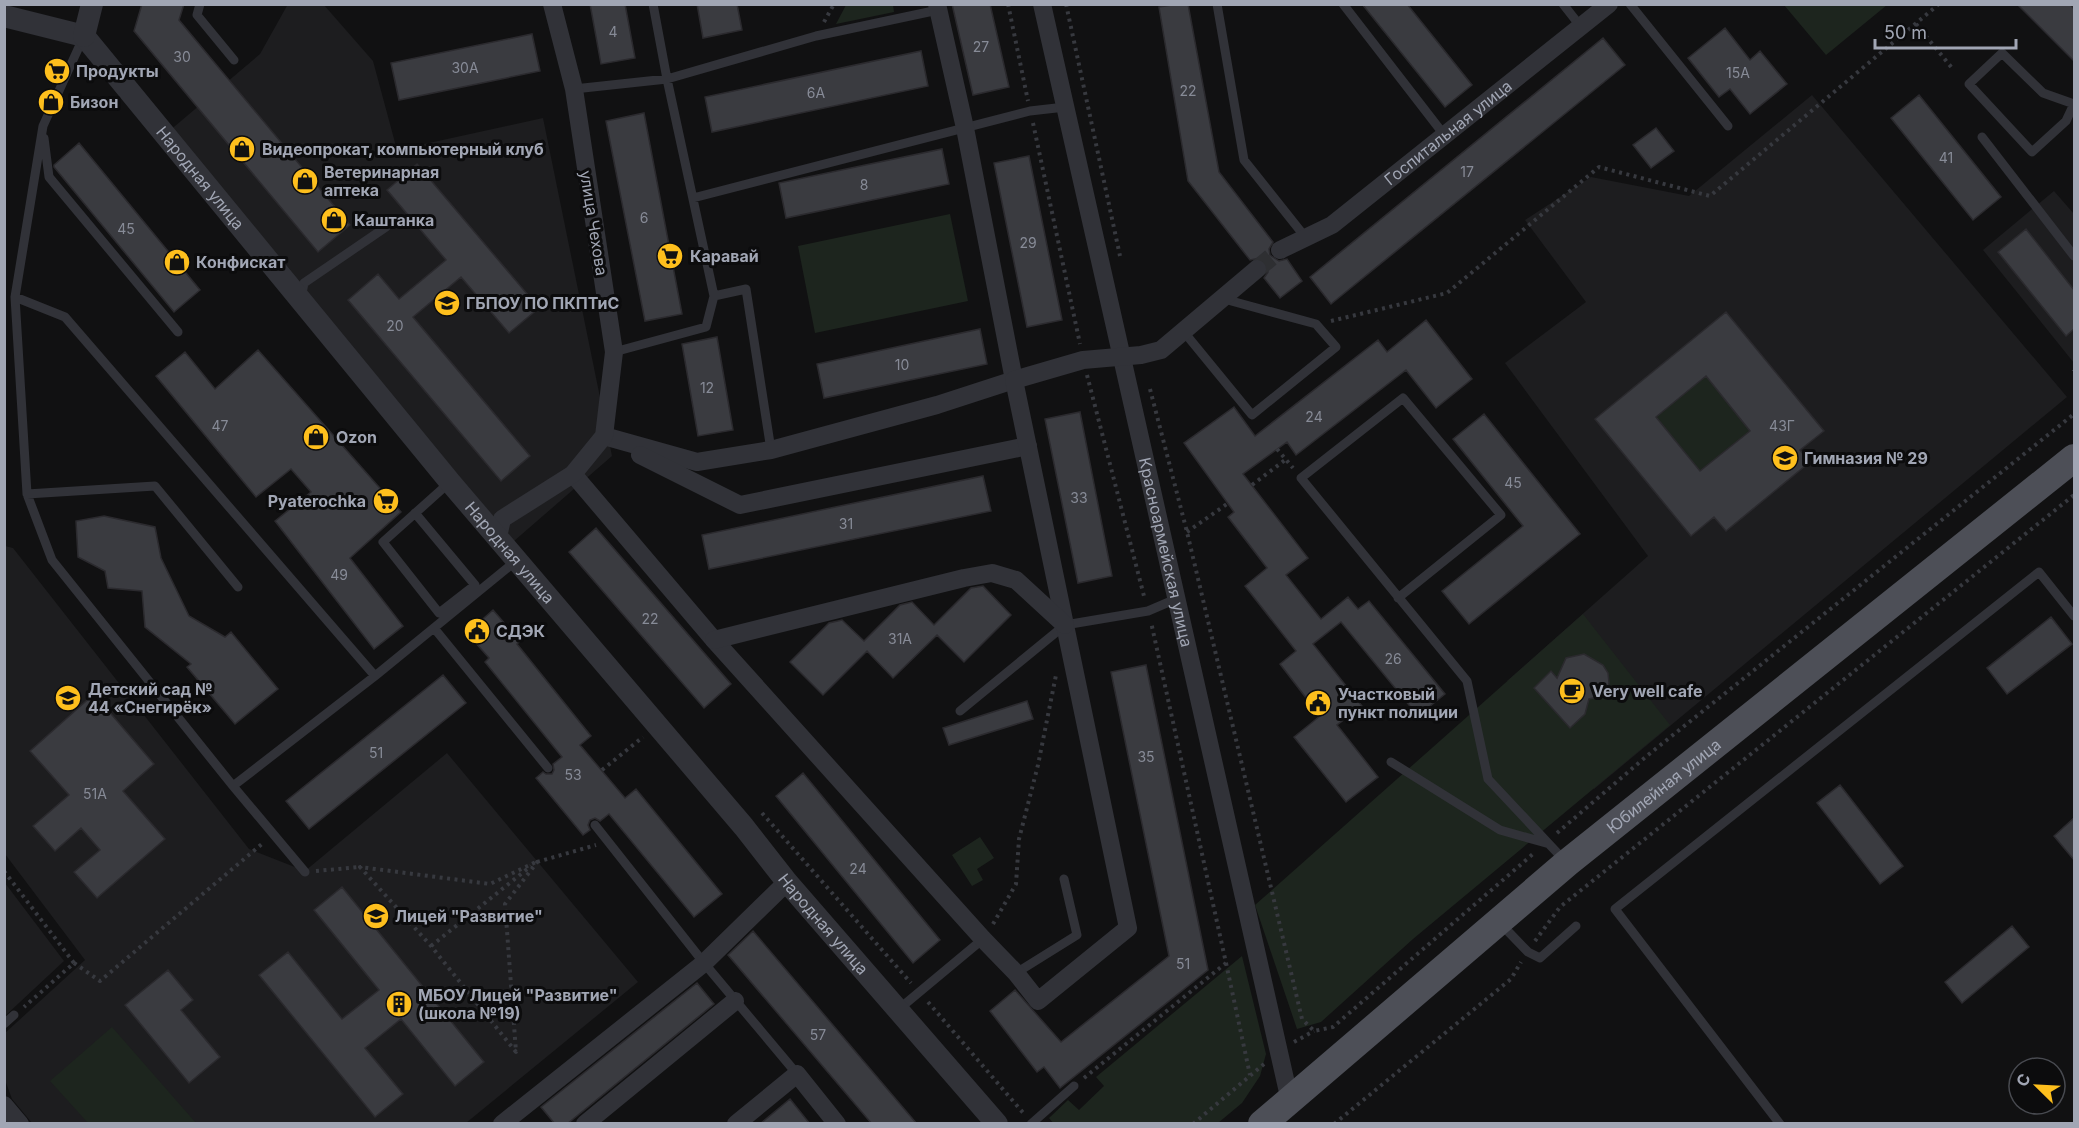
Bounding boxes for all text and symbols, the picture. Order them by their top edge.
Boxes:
scale bar [1875,12,2016,50]
text: 50 m [1884,22,1927,43]
house number: 4 [608,23,618,40]
house number: 27 [973,38,989,55]
house number: 30 [173,48,191,65]
supermarket icon: Продукты [42,56,72,86]
house number: 30А [451,59,479,76]
place label: Продукты [76,61,159,81]
house number: 15А [1726,64,1750,81]
street label: Госпитальная улица [1380,76,1516,189]
house number: 22 [1179,82,1197,99]
house number: 6А [807,84,826,101]
shop icon: Бизон [36,87,66,117]
place label: Бизон [70,92,118,112]
street label: Народная улица [152,122,249,234]
shop icon: Видеопрокат, компьютерный клуб [227,134,257,164]
place label: Видеопрокат, компьютерный клуб [262,139,544,159]
house number: 41 [1939,149,1953,166]
place label: Ветеринарная аптека [324,162,439,200]
house number: 17 [1460,163,1474,180]
shop icon: Ветеринарная аптека [290,166,320,196]
street label: улица Чехова [576,169,612,277]
house number: 8 [860,176,868,193]
shop icon: Каштанка [319,205,349,235]
house number: 6 [640,209,648,226]
place label: Каштанка [354,210,434,230]
house number: 45 [117,220,135,237]
house number: 29 [1019,234,1037,251]
supermarket icon: Каравай [655,241,685,271]
place label: Каравай [690,246,759,266]
shop icon: Конфискат [162,247,192,277]
place label: Конфискат [196,252,285,272]
school or university icon: ГБПОУ ПО ПКПТиС [432,288,462,318]
place label: ГБПОУ ПО ПКПТиС [466,293,619,313]
house number: 20 [386,317,404,334]
house number: 10 [895,356,909,373]
house number: 12 [700,379,714,396]
house number: 24 [1305,408,1323,425]
house number: 47 [212,417,229,434]
house number: 43Г [1769,417,1795,434]
shop icon: Ozon [301,422,331,452]
place label: Ozon [336,427,377,447]
school or university icon: Гимназия № 29 [1770,443,1800,473]
place label: Гимназия № 29 [1804,448,1928,468]
street label: Красноармейская улица [1135,456,1197,649]
house number: 45 [1504,474,1522,491]
supermarket icon: Pyaterochka [371,486,401,516]
house number: 33 [1070,489,1088,506]
place label: Pyaterochka [268,491,366,511]
street label: Народная улица [461,497,559,608]
house number: 31 [839,515,853,532]
house number: 49 [330,566,348,583]
house number: 22 [641,610,659,627]
public building icon: СДЭК [462,616,492,646]
place label: СДЭК [496,621,546,641]
house number: 31А [888,630,912,647]
house number: 26 [1384,650,1402,667]
cafe icon: Very well cafe [1557,676,1587,706]
place label: Детский сад № 44 «Снегирёк» [88,679,213,717]
place label: Very well cafe [1592,681,1702,701]
school or university icon: Детский сад № 44 «Снегирёк» [53,683,83,713]
place label: Участковый пункт полиции [1338,684,1458,722]
public building icon: Участковый пункт полиции [1303,688,1333,718]
street label: Юбилейная улица [1602,734,1725,838]
house number: 51 [369,744,383,761]
house number: 35 [1137,748,1155,765]
house number: 53 [564,766,582,783]
house number: 51А [83,785,107,802]
house number: 24 [849,860,867,877]
street label: Народная улица [774,869,873,979]
school or university icon: Лицей "Развитие" [361,901,391,931]
place label: Лицей "Развитие" [395,906,543,926]
house number: 51 [1176,955,1190,972]
place label: МБОУ Лицей "Развитие" (школа №19) [418,985,618,1023]
building icon: МБОУ Лицей "Развитие" (школа №19) [384,989,414,1019]
house number: 57 [810,1026,826,1043]
north arrow [2007,1056,2067,1116]
text: С [2012,1070,2035,1089]

